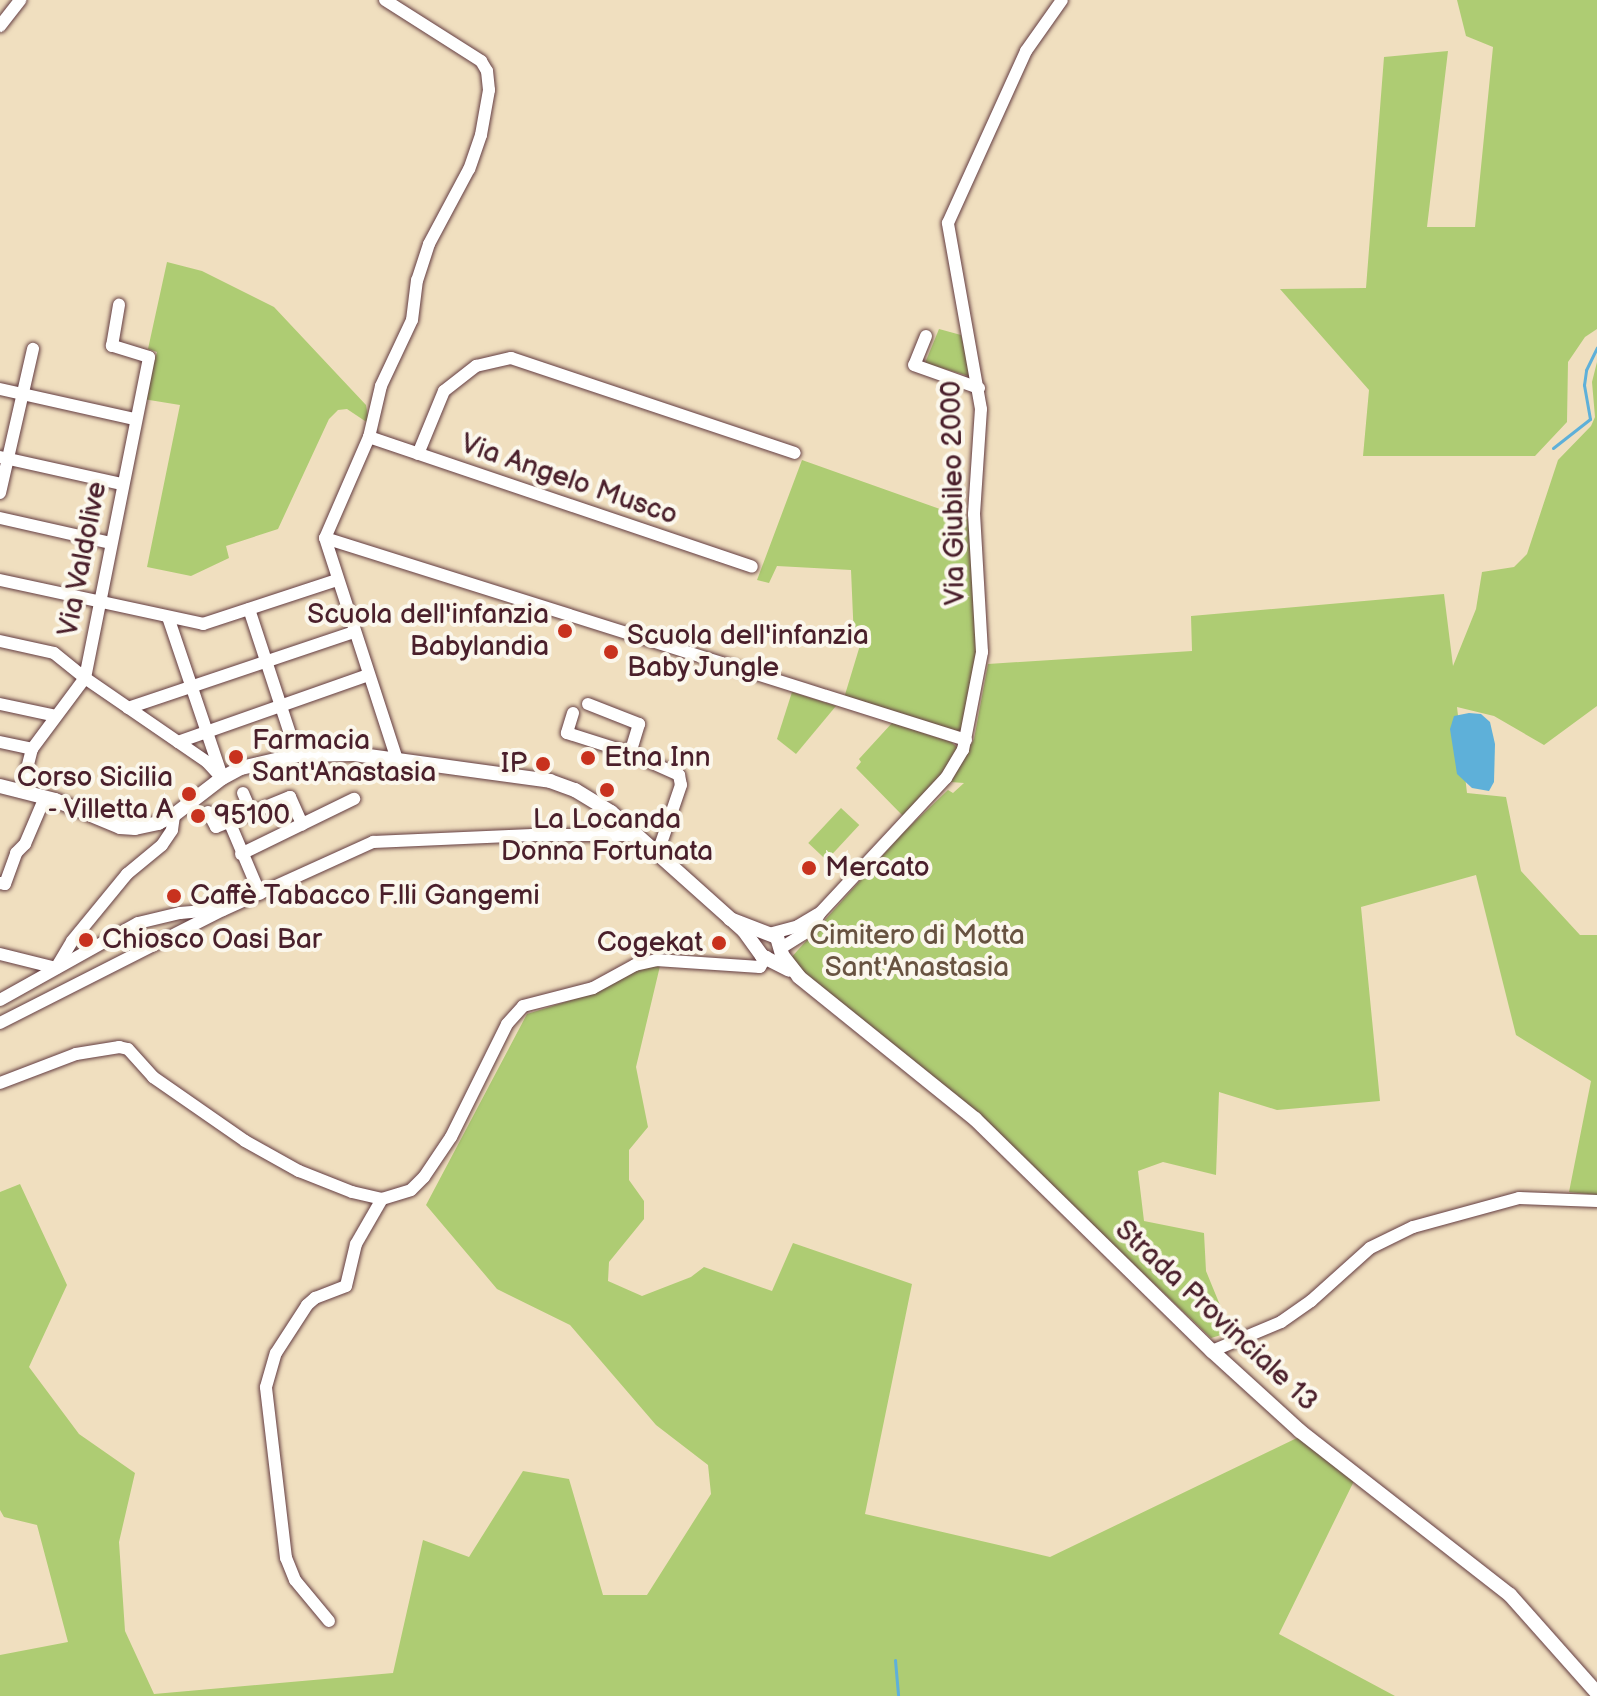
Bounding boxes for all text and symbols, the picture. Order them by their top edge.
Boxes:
street label: Via Giubileo 2000 [935,380,973,606]
street label: Via Angelo Musco [456,427,682,533]
street label: Via Valdolive [51,478,115,640]
place label: Scuola dell'infanzia Babylandia [307,598,549,664]
place label: Scuola dell'infanzia Baby Jungle [627,619,869,685]
marker: Scuola dell'infanzia Babylandia [556,622,574,640]
marker: Scuola dell'infanzia Baby Jungle [602,643,620,661]
place label: Farmacia Sant'Anastasia [252,724,436,790]
place label: Etna Inn [604,741,711,775]
place label: IP [501,747,527,781]
marker: Farmacia Sant'Anastasia [227,748,245,766]
marker: Etna Inn [579,749,597,767]
marker: IP [534,755,552,773]
place label: Corso Sicilia - Villetta A [16,761,173,827]
marker: La Locanda Donna Fortunata [598,781,616,799]
marker: Corso Sicilia - Villetta A [180,785,198,803]
place label: 95100 [214,799,290,833]
place label: La Locanda Donna Fortunata [501,803,713,869]
marker: 95100 [189,807,207,825]
place label: Mercato [825,851,930,885]
marker: Mercato [800,859,818,877]
place label: Caffè Tabacco F.lli Gangemi [190,879,541,913]
marker: Caffè Tabacco F.lli Gangemi [165,887,183,905]
park label: Cimitero di Motta Sant'Anastasia [809,919,1025,985]
place label: Chiosco Oasi Bar [102,923,322,957]
place label: Cogekat [597,926,703,960]
marker: Chiosco Oasi Bar [77,931,95,949]
marker: Cogekat [710,934,728,952]
street label: Strada Provinciale 13 [1108,1213,1324,1419]

